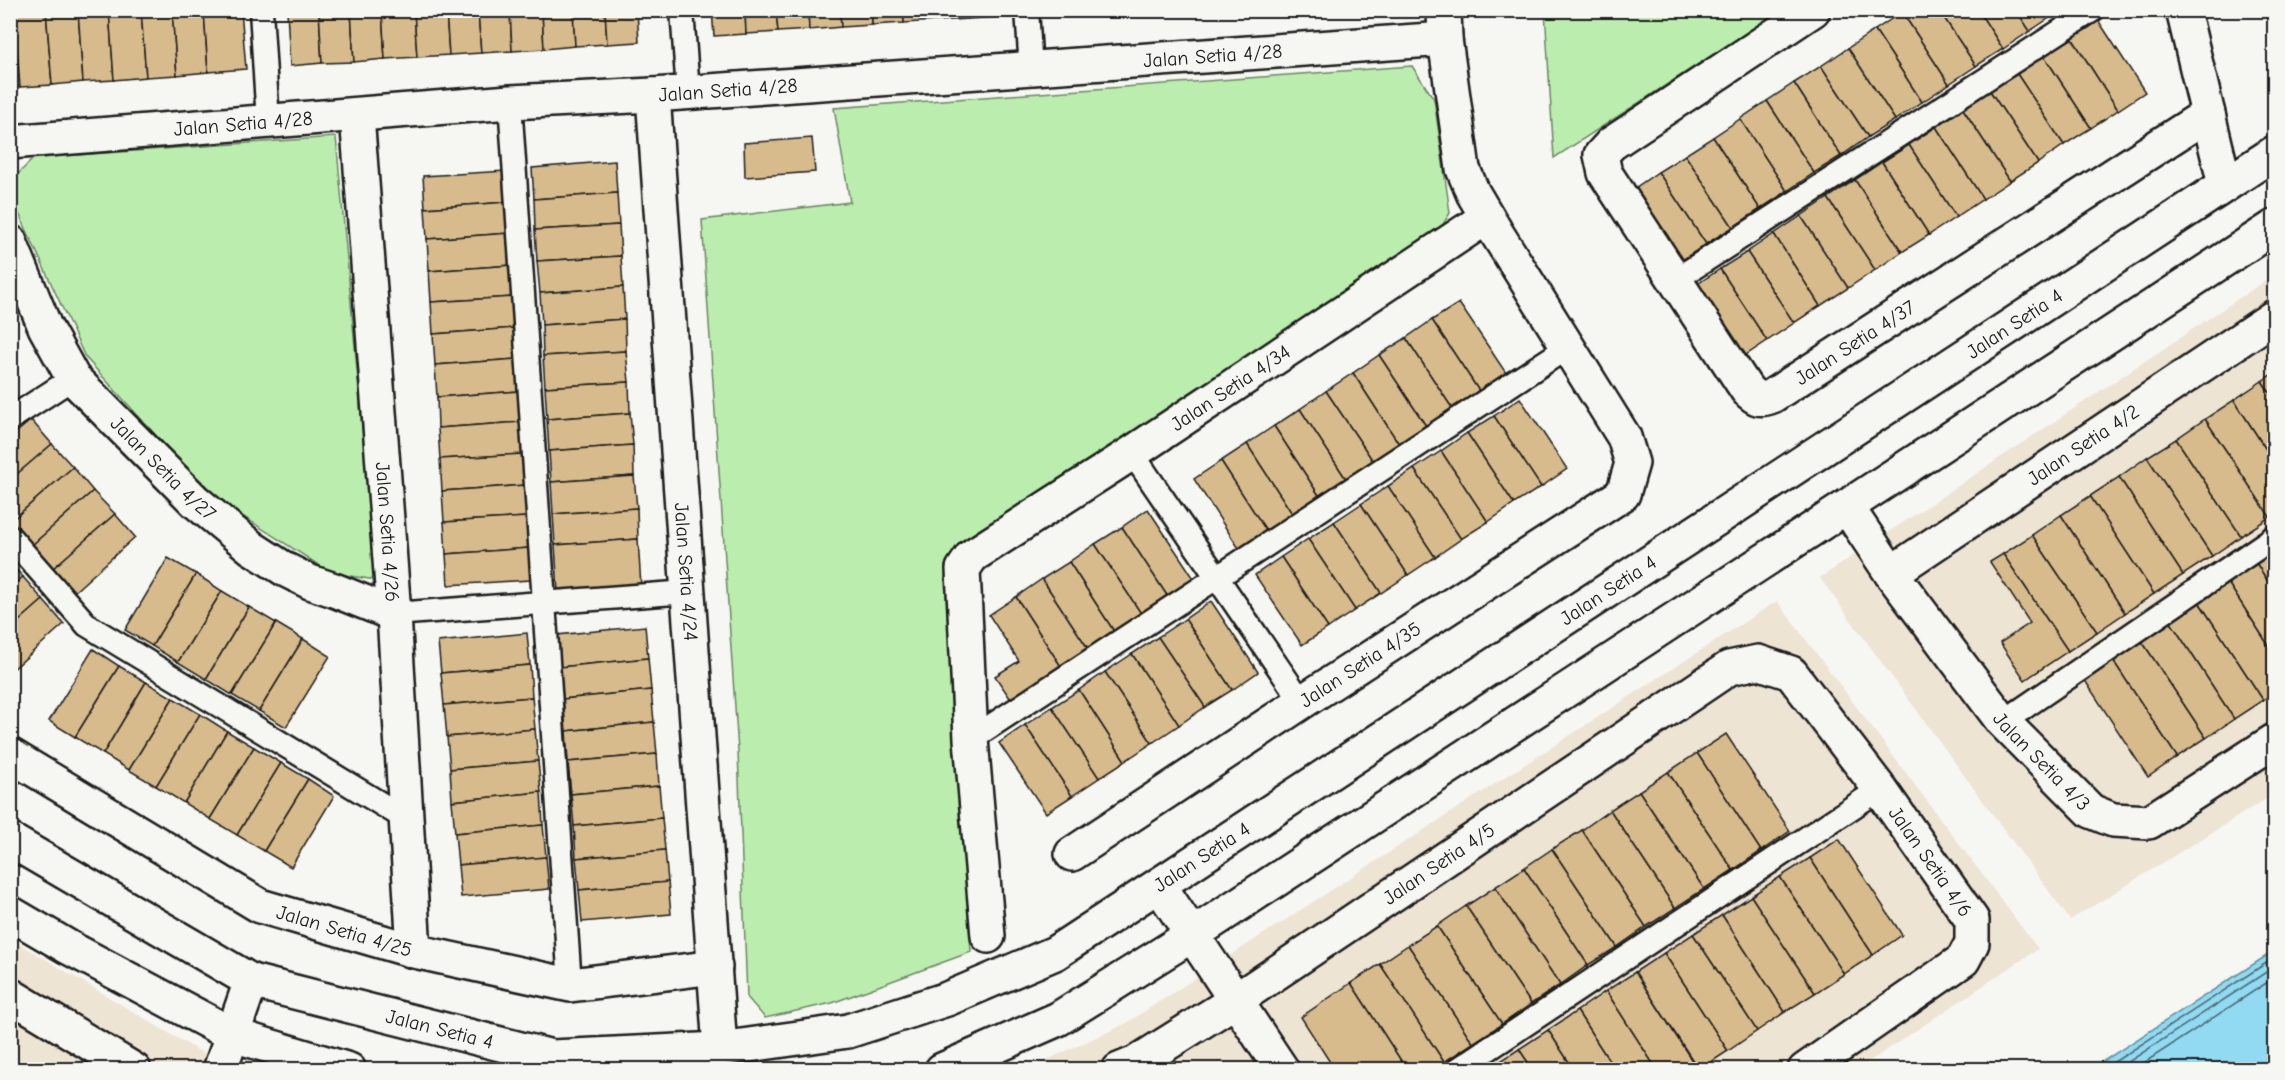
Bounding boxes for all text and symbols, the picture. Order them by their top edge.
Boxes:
street label: Jalan Setia 4/28 [1142,39,1283,72]
street label: Jalan Setia 4/28 [658,73,798,106]
street label: Jalan Setia 4/28 [173,106,314,140]
street label: Jalan Setia 4 [1962,284,2067,363]
street label: Jalan Setia 4/37 [1791,295,1920,390]
street label: Jalan Setia 4/34 [1166,340,1294,436]
street label: Jalan Setia 4/2 [2023,399,2143,490]
street label: Jalan Setia 4/27 [106,411,221,525]
street label: Jalan Setia 4/26 [371,461,405,603]
street label: Jalan Setia 4/24 [670,502,703,642]
street label: Jalan Setia 4 [1556,550,1660,630]
street label: Jalan Setia 4/35 [1295,617,1425,712]
street label: Jalan Setia 4/3 [1988,708,2095,815]
street label: Jalan Setia 4/6 [1884,802,1977,921]
street label: Jalan Setia 4 [1149,817,1254,897]
street label: Jalan Setia 4/5 [1379,818,1499,909]
street label: Jalan Setia 4/25 [274,900,415,961]
street label: Jalan Setia 4 [384,1004,496,1053]

